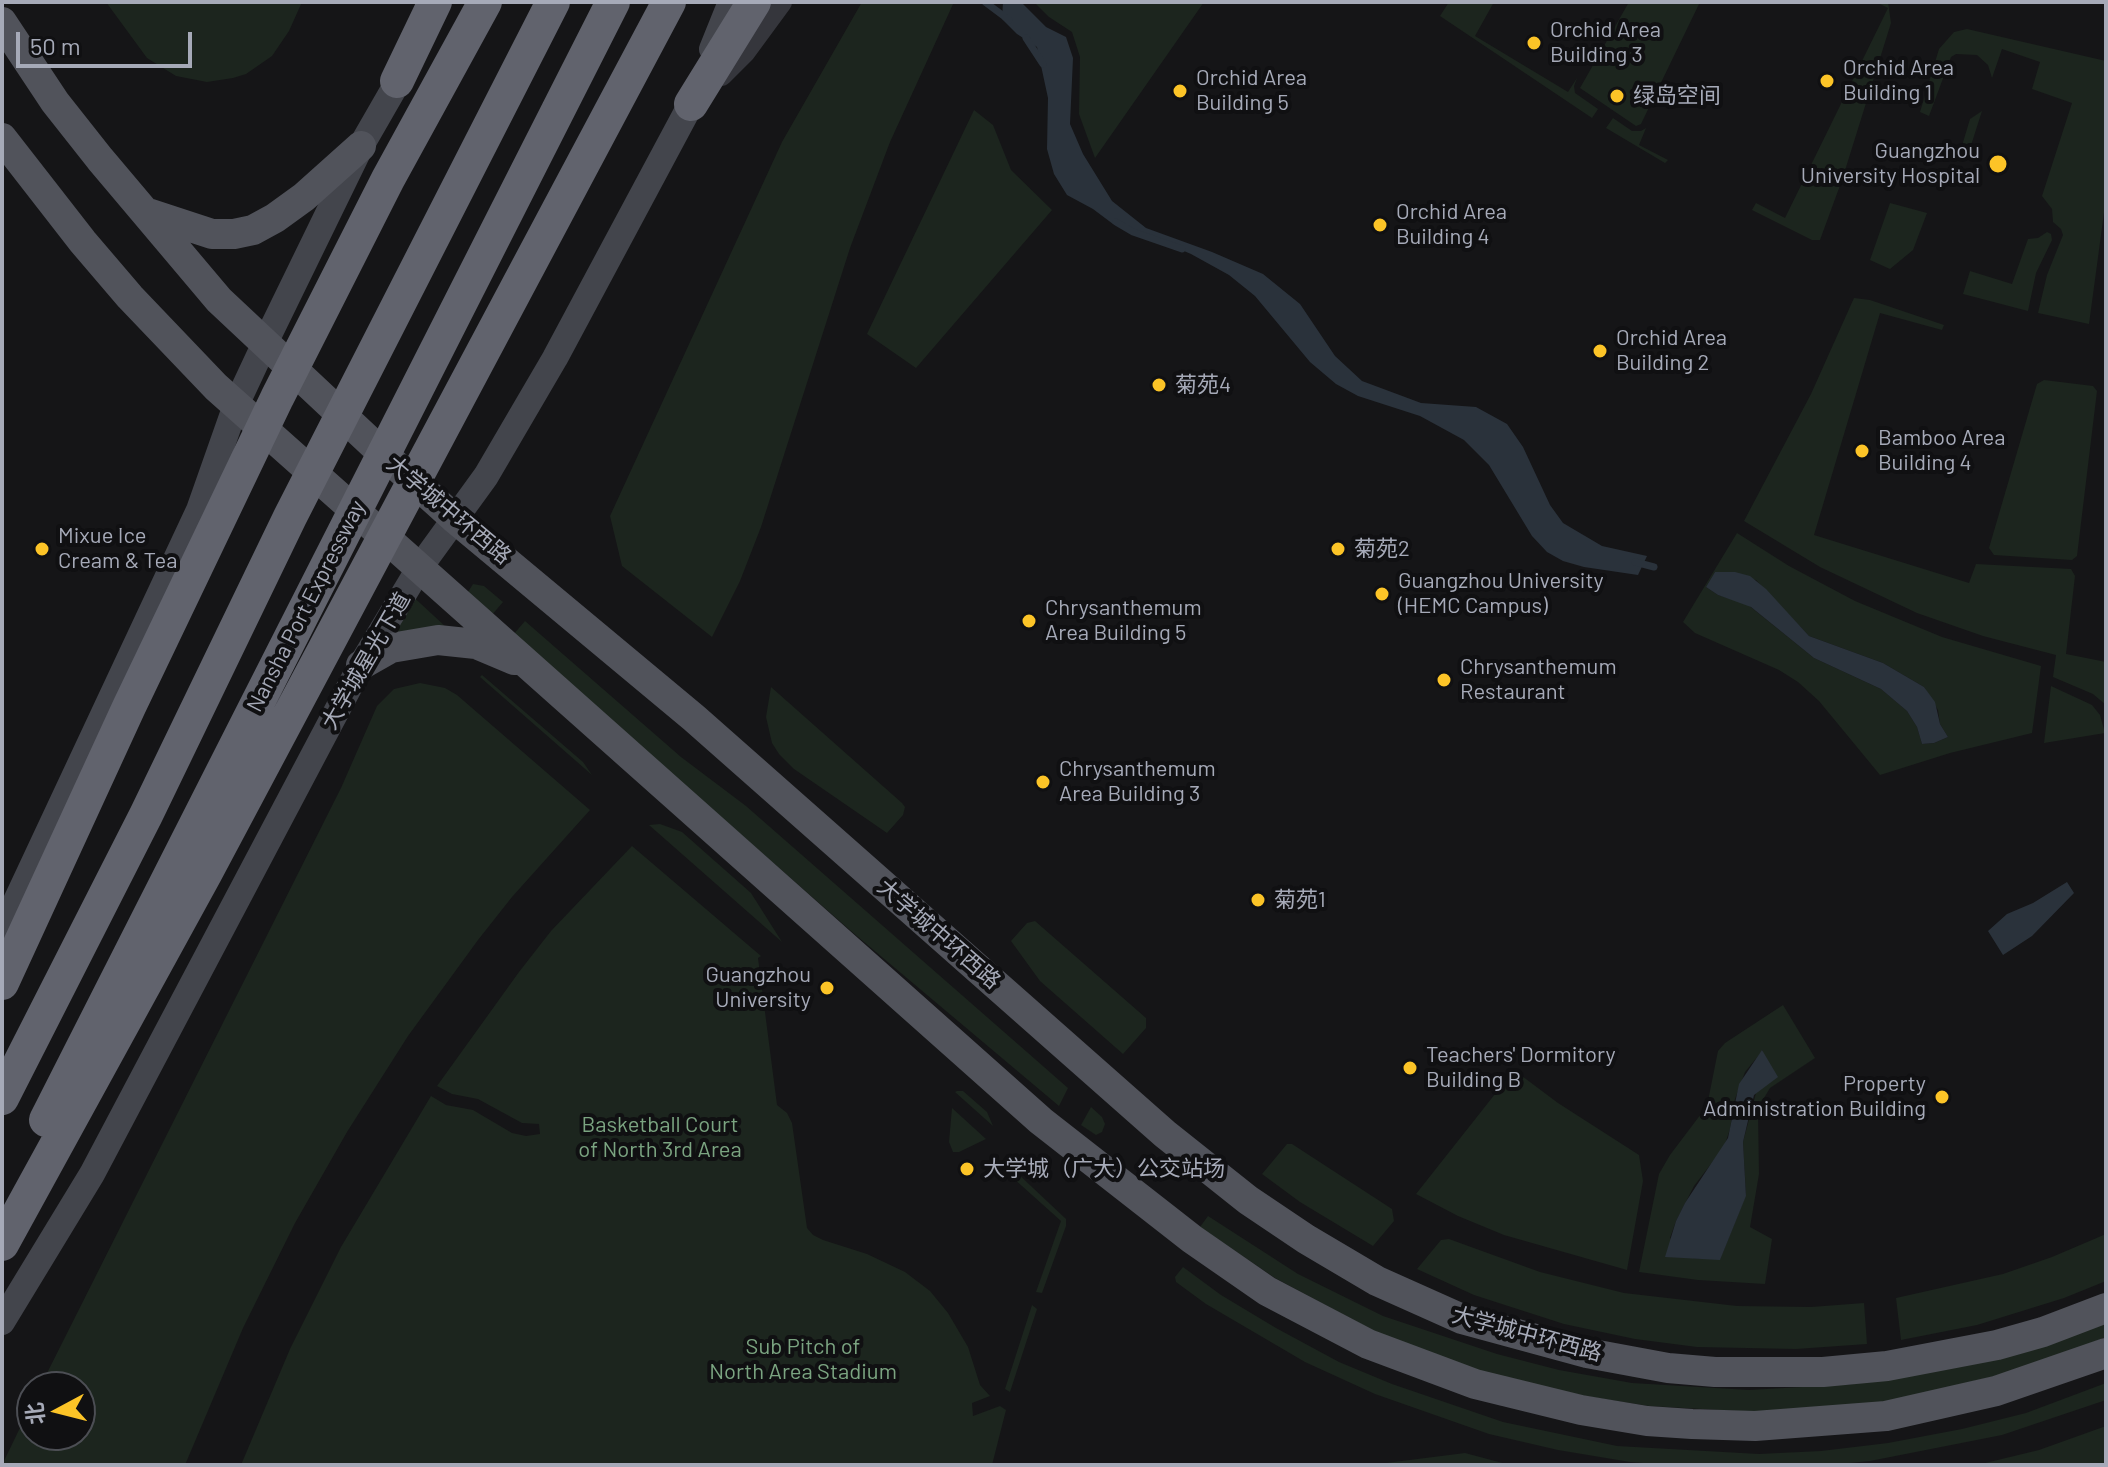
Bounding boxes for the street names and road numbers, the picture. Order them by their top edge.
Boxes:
street label: 大学城中环西路 [382,450,516,570]
street label: Nansha Port Expressway [241,496,371,716]
street label: 大学城星光下道 [316,588,416,734]
street label: 大学城中环西路 [872,874,1006,994]
street label: 大学城中环西路 [1449,1301,1605,1367]

